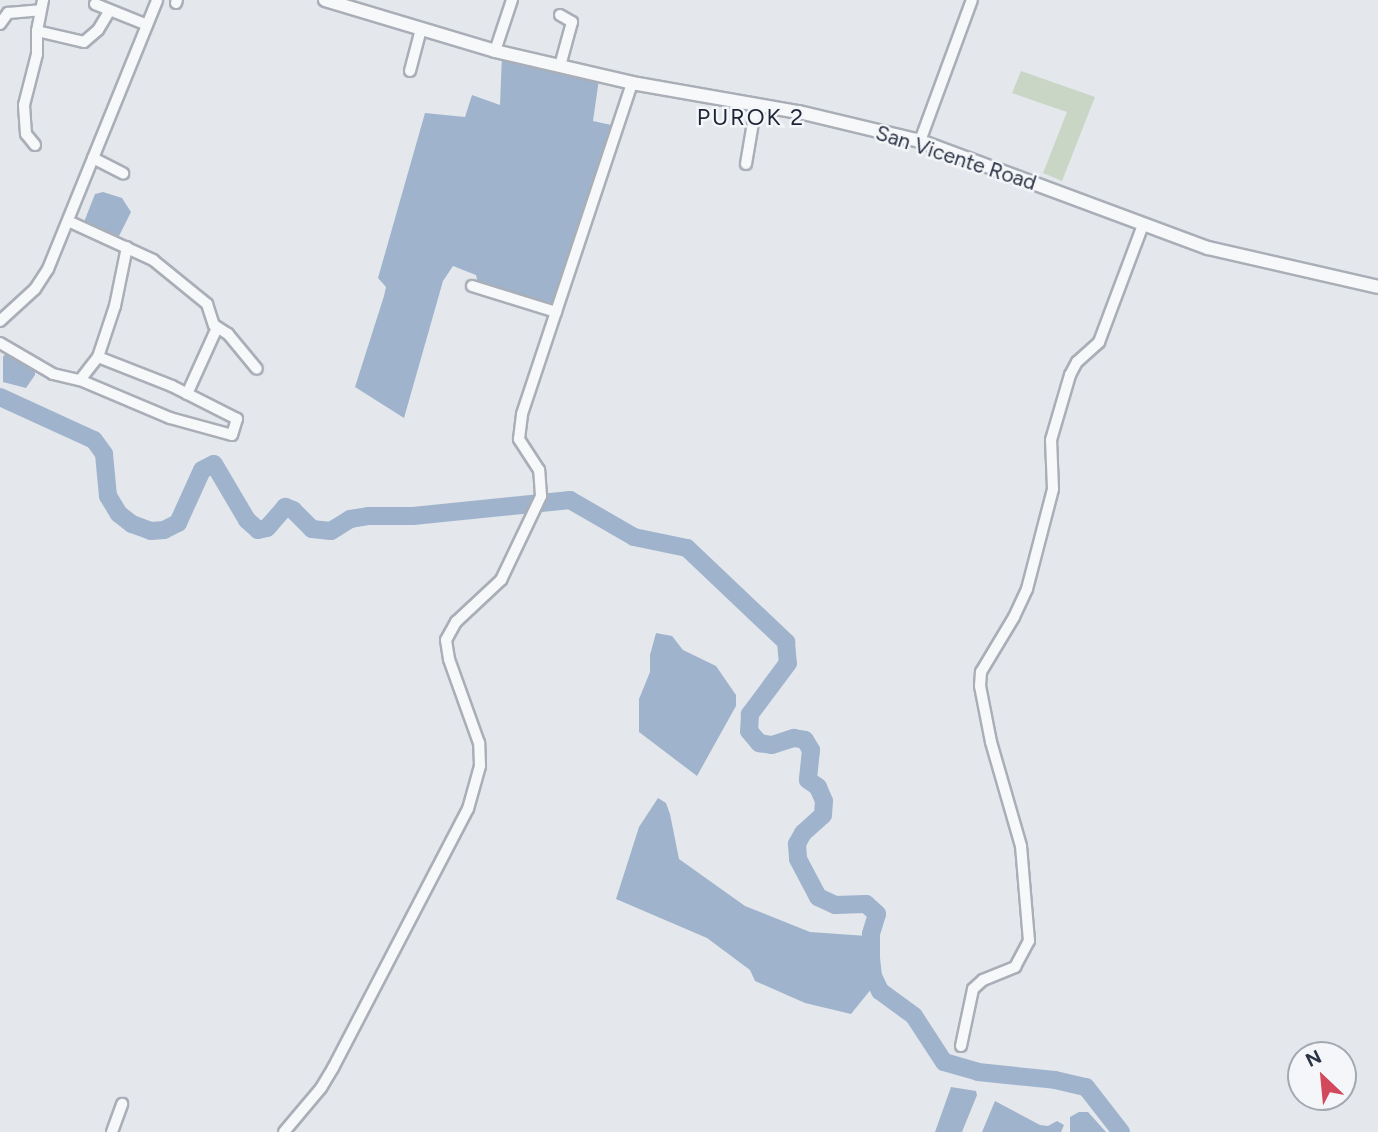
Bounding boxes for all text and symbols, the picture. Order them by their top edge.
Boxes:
district label: PUROK 2 [698,103,804,131]
street label: San Vicente Road [873,120,1039,196]
north arrow [1287,1041,1357,1111]
text: N [1302,1045,1325,1072]

